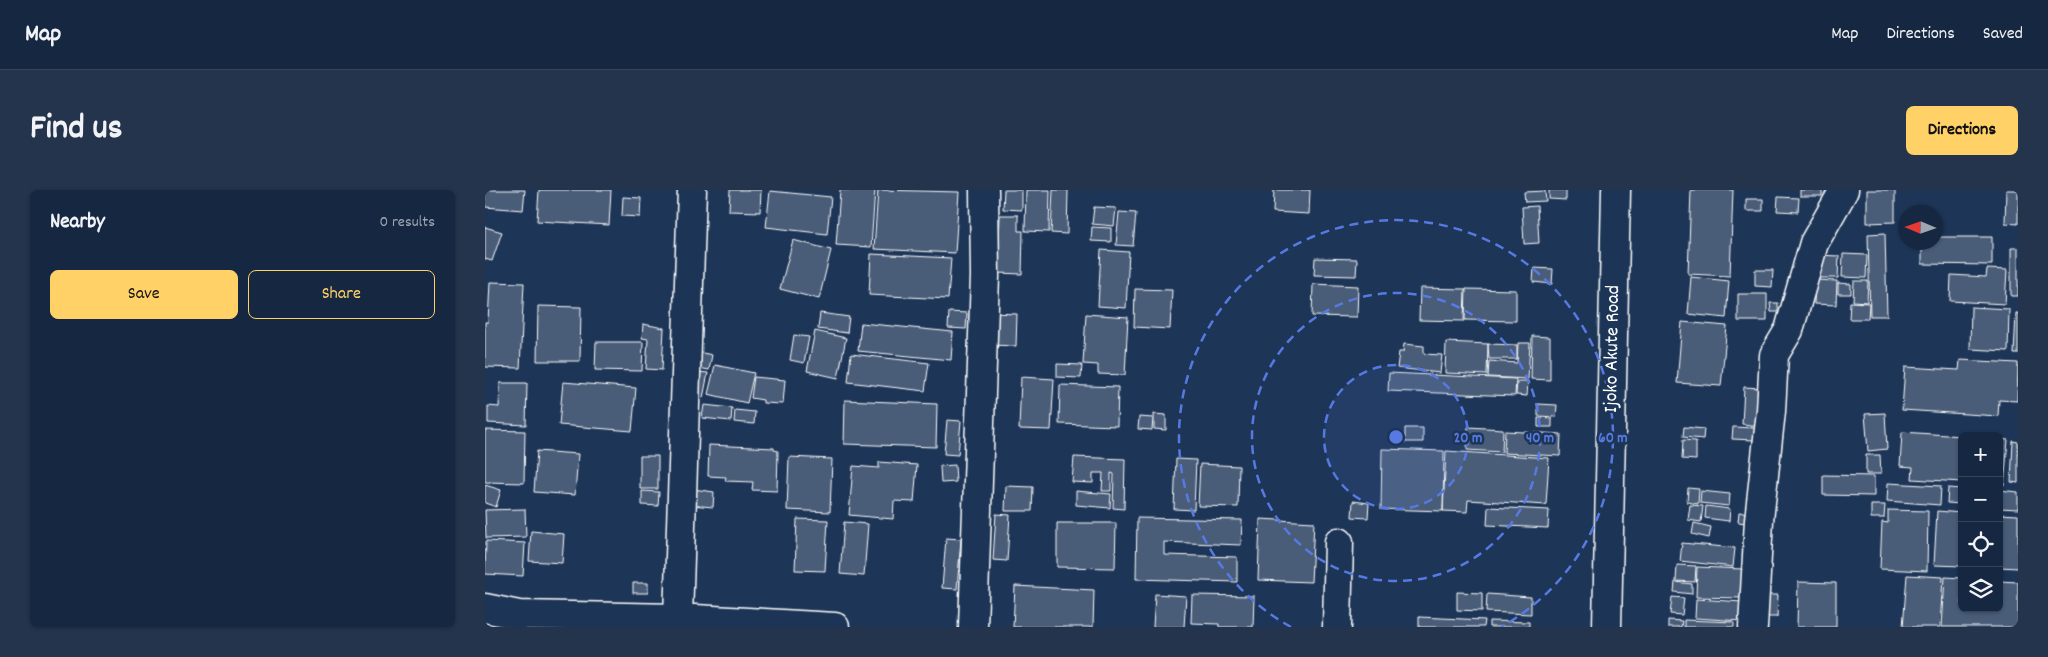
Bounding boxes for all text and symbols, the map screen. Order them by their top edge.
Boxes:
text: Map [25,18,61,52]
text: Map [1831,22,1858,47]
text: Directions [1886,22,1955,47]
text: Saved [1983,22,2023,47]
text: Find us [30,105,122,155]
button: Directions [1906,106,2018,155]
north arrow [1898,205,1943,250]
text: Nearby [50,208,105,238]
text: 0 results [380,211,435,234]
button: Save [50,270,238,319]
button: Share [248,270,435,319]
street label: Ijoko Akute Road [1598,285,1628,413]
centre of rings [1387,428,1405,446]
text: 20 m [1454,428,1482,450]
text: 40 m [1526,428,1554,450]
text: 60 m [1598,428,1628,450]
map controls [1958,432,2003,612]
button: + [1958,432,2003,477]
button: − [1958,477,2003,522]
button: locate [1958,522,2003,567]
button: layers [1958,567,2003,612]

